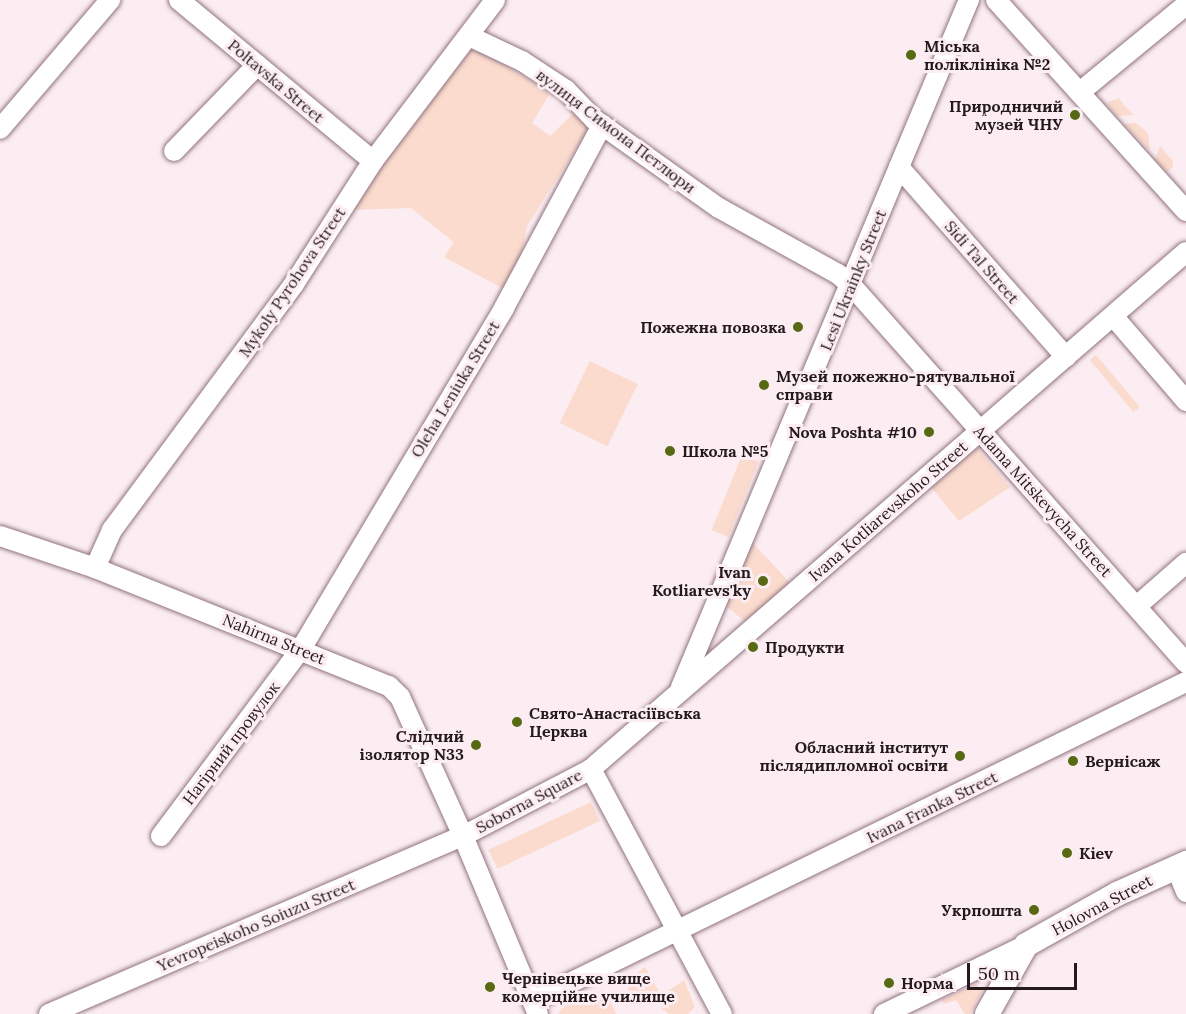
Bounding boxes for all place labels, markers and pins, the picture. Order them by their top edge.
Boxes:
place label: Міська поліклініка №2 [924,36,1050,74]
marker: Міська поліклініка №2 [902,46,920,64]
place label: Природничий музей ЧНУ [949,96,1063,134]
marker: Природничий музей ЧНУ [1068,108,1082,122]
place label: Пожежна повозка [640,317,786,337]
marker: Пожежна повозка [791,320,805,334]
place label: Музей пожежно-рятувальної справи [776,366,1015,404]
marker: Музей пожежно-рятувальної справи [757,378,771,392]
place label: Nova Poshta #10 [789,422,917,442]
marker: Nova Poshta #10 [922,425,936,439]
place label: Школа №5 [682,441,768,461]
marker: Школа №5 [663,444,677,458]
place label: Ivan Kotliarevs'ky [652,562,751,600]
marker: Ivan Kotliarevs'ky [756,574,770,588]
place label: Продукти [765,637,844,657]
marker: Продукти [746,640,760,654]
place label: Свято-Анастасіївська Церква [529,703,701,741]
marker: Свято-Анастасіївська Церква [510,715,524,729]
place label: Слідчий ізолятор N33 [360,726,464,764]
place label: Обласний інститут післядипломної освіти [759,737,948,775]
marker: Слідчий ізолятор N33 [469,738,483,752]
marker: Обласний інститут післядипломної освіти [953,749,967,763]
place label: Вернісаж [1085,751,1161,771]
marker: Вернісаж [1066,754,1080,768]
place label: Kiev [1079,843,1113,863]
marker: Kiev [1060,846,1074,860]
place label: Укрпошта [942,900,1022,920]
marker: Укрпошта [1027,903,1041,917]
place label: Чернівецьке вище комерційне училище [502,968,675,1006]
place label: Норма [901,973,953,993]
marker: Норма [882,976,896,990]
marker: Чернівецьке вище комерційне училище [483,980,497,994]

